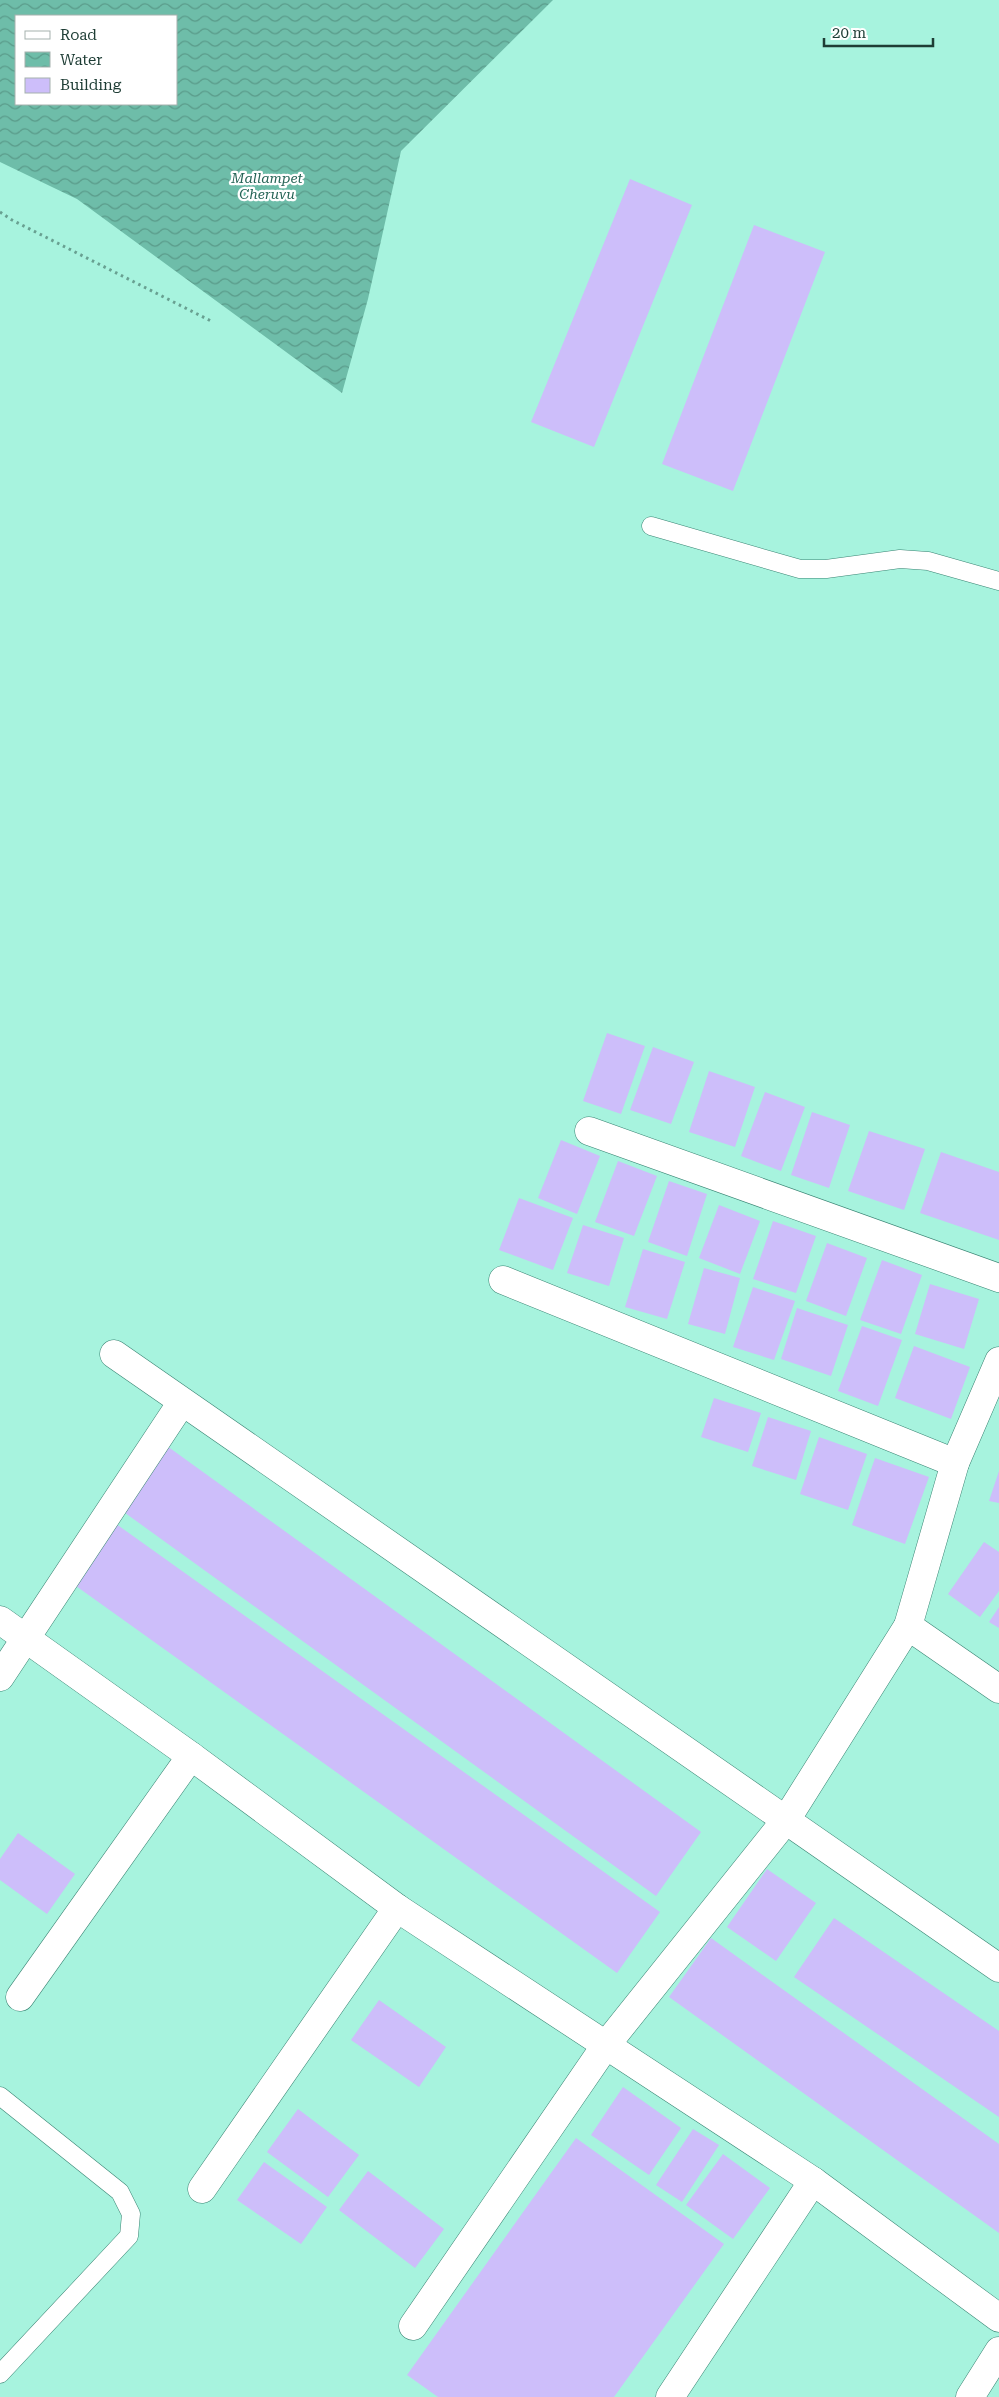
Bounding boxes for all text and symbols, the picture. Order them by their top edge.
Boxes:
legend [15,15,178,105]
scale bar [824,15,933,47]
text: 20 m [832,24,867,42]
text: Road [60,26,97,44]
text: Water [60,51,102,69]
text: Building [60,76,122,94]
water label: Mallampet Cheruvu [230,170,303,202]

